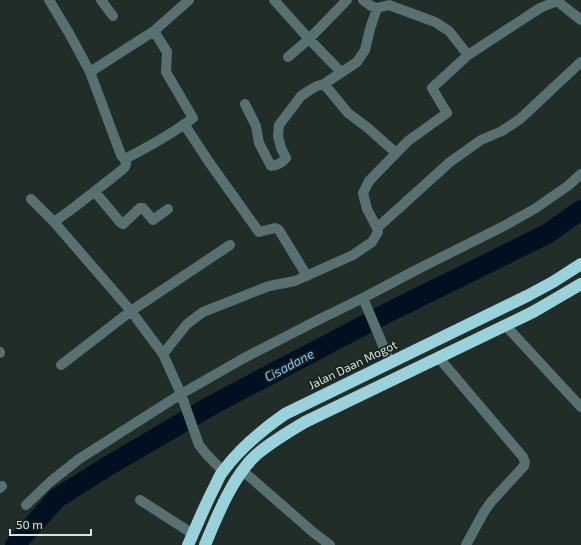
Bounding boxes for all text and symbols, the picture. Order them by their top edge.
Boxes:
street label: Jalan Daan Mogot [306,336,399,392]
water label: Cisadane [261,345,317,385]
scale bar [10,511,91,537]
text: 50 m [16,517,43,531]

